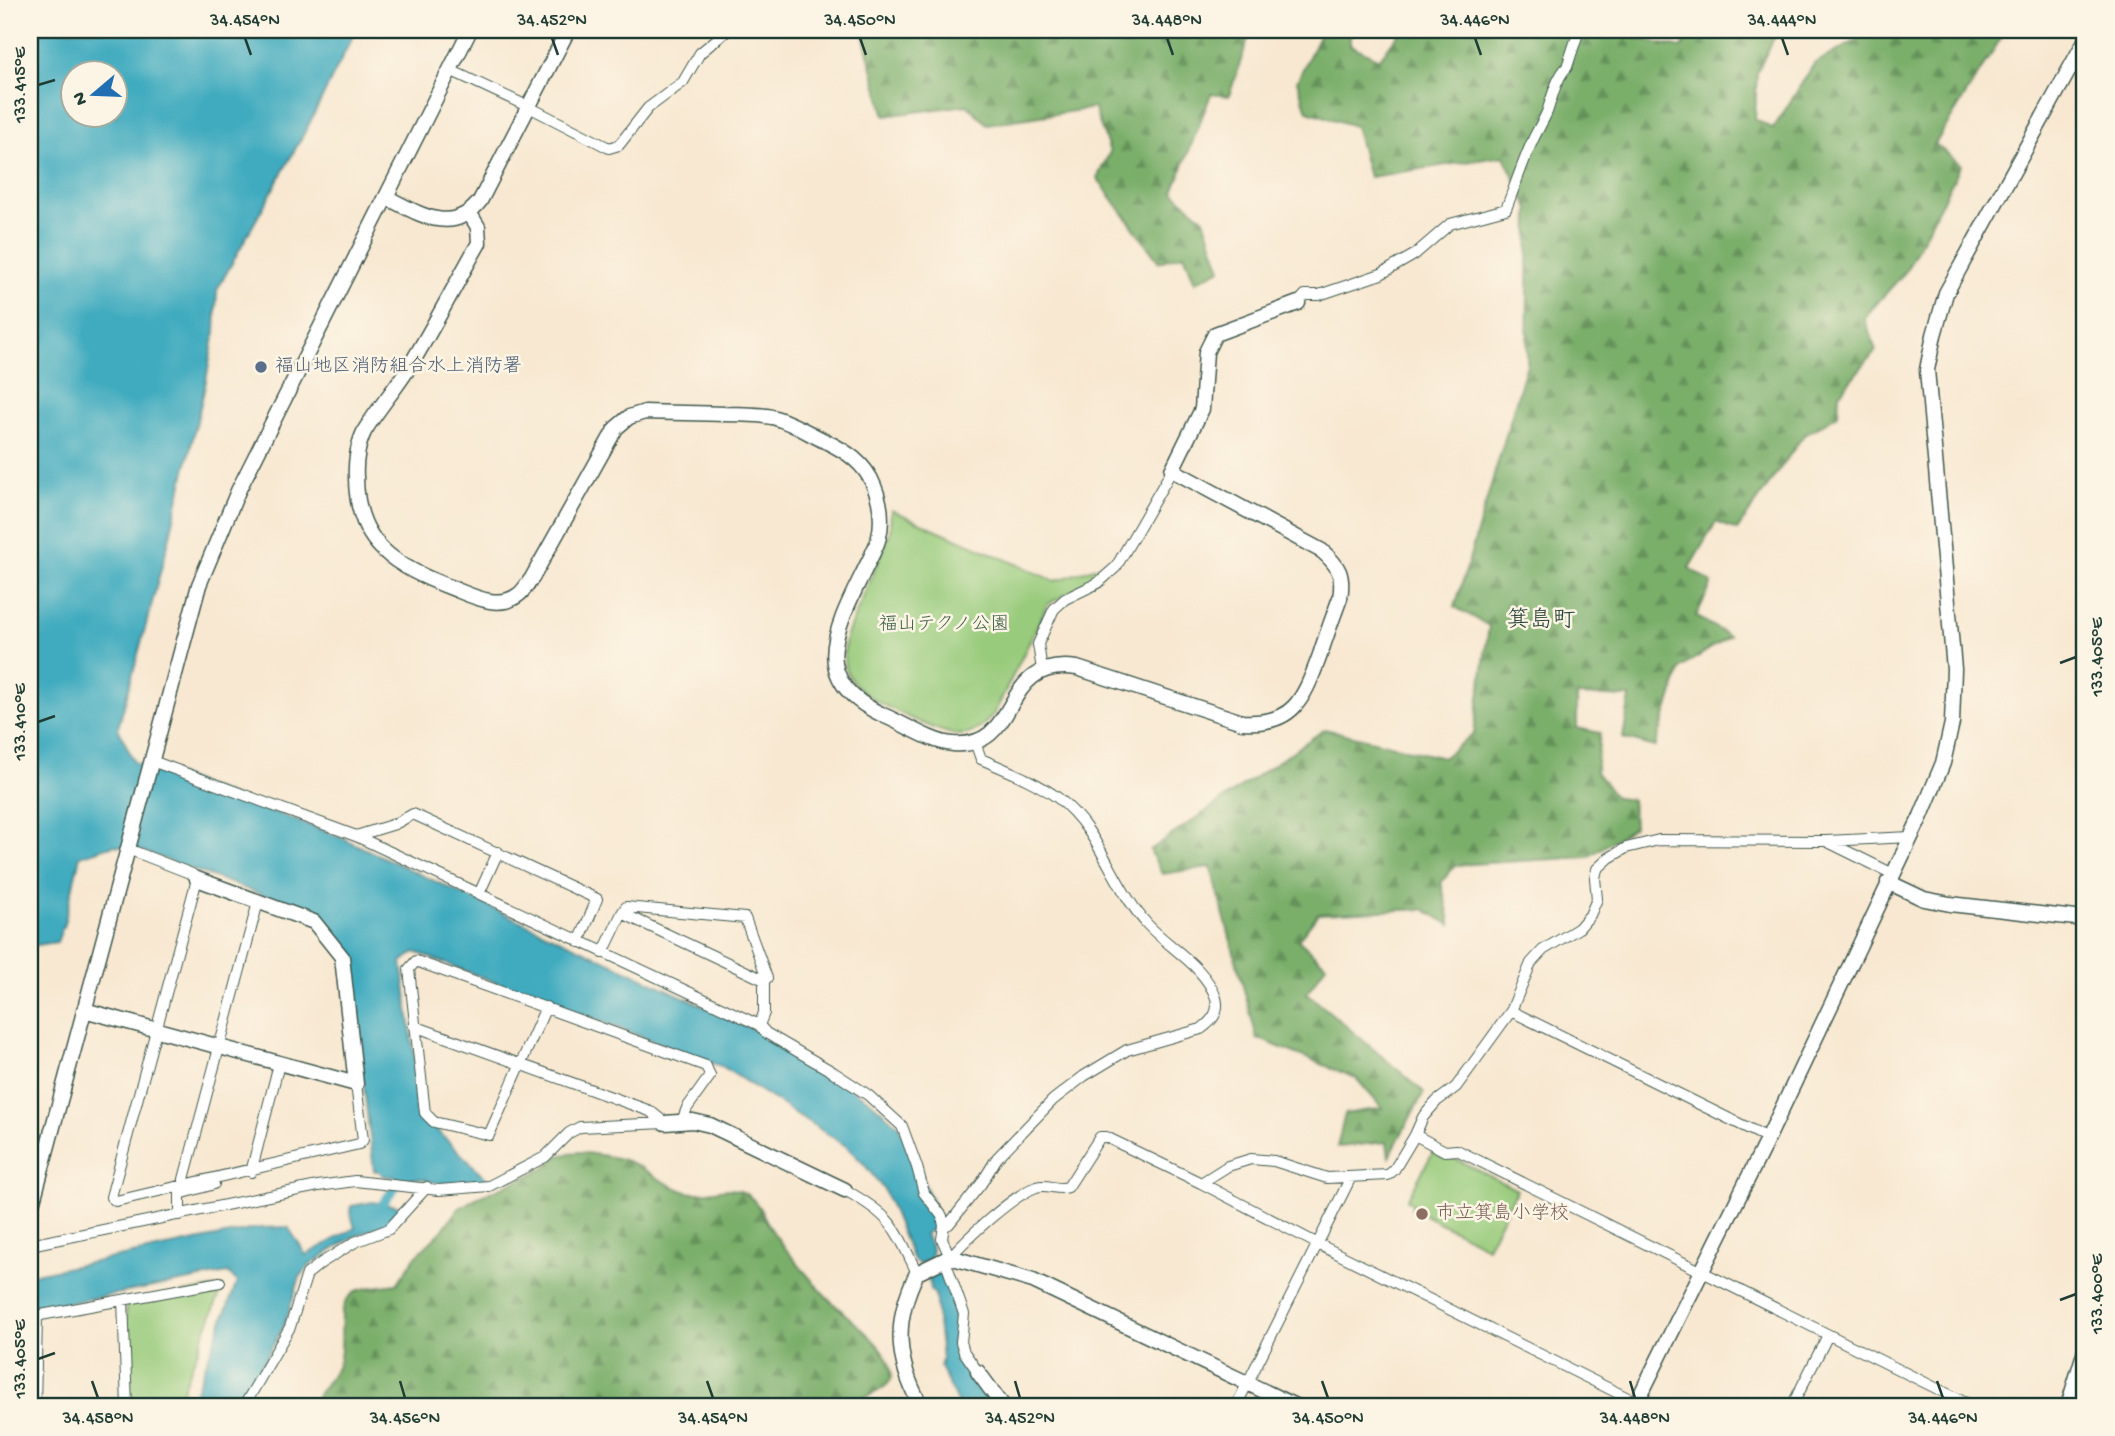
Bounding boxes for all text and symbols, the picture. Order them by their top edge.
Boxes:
text: 34.454°N [209,11,280,32]
text: 34.452°N [516,11,587,32]
text: 34.450°N [823,11,896,32]
text: 34.448°N [1131,11,1202,32]
text: 34.446°N [1439,11,1510,32]
text: 34.444°N [1747,11,1816,32]
text: 133.415°E [11,46,32,124]
north arrow [60,60,130,130]
text: N [68,89,94,108]
place label: 福山地区消防組合水上消防署 [275,355,522,379]
marker: 福山地区消防組合水上消防署 [253,359,269,375]
district label: 箕島町 [1507,607,1576,635]
park label: 福山テクノ公園 [879,614,1009,637]
text: 133.405°E [2088,617,2109,698]
text: 133.410°E [11,683,32,761]
place label: 市立箕島小学校 [1436,1202,1569,1226]
marker: 市立箕島小学校 [1414,1206,1430,1222]
text: 133.400°E [2088,1253,2109,1335]
text: 133.405°E [11,1319,32,1400]
text: 34.458°N [61,1409,134,1430]
text: 34.456°N [369,1409,440,1430]
text: 34.454°N [677,1409,748,1430]
text: 34.452°N [984,1409,1055,1430]
text: 34.450°N [1291,1409,1364,1430]
text: 34.448°N [1599,1409,1670,1430]
text: 34.446°N [1907,1409,1978,1430]

